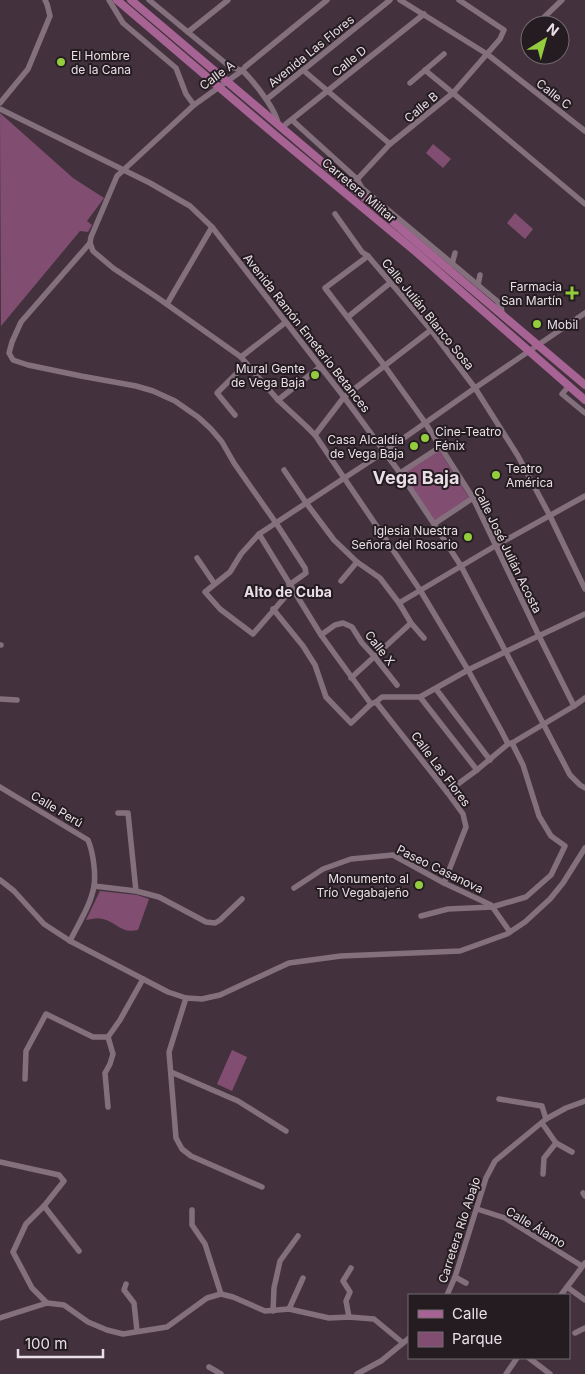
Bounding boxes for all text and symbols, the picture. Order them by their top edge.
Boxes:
street label: Avenida Las Flores [265,12,357,90]
north arrow [520,15,570,65]
text: N [544,19,563,39]
street label: Calle D [329,42,369,80]
place label: El Hombre de la Cana [71,48,131,77]
marker: El Hombre de la Cana [55,56,67,68]
street label: Calle A [196,57,238,93]
street label: Calle C [533,76,575,113]
street label: Calle B [401,88,441,125]
street label: Carretera Militar [319,155,399,226]
street label: Avenida Ramón Emeterio Betances [240,251,374,415]
street label: Calle Julián Blanco Sosa [379,255,477,373]
place label: Farmacia San Martín [501,279,562,308]
marker: Farmacia San Martín [566,287,578,299]
place label: Mobil [547,317,578,332]
marker: Mobil [531,318,543,330]
place label: Mural Gente de Vega Baja [231,361,305,390]
marker: Mural Gente de Vega Baja [309,369,321,381]
place label: Cine-Teatro Fénix [435,424,502,453]
place label: Casa Alcaldía de Vega Baja [327,432,404,461]
marker: Cine-Teatro Fénix [419,432,431,444]
marker: Casa Alcaldía de Vega Baja [408,440,420,452]
place label: Teatro América [506,461,553,490]
district label: Vega Baja [373,467,459,488]
marker: Teatro América [490,469,502,481]
street label: Calle José Julián Acosta [471,484,545,616]
place label: Iglesia Nuestra Señora del Rosario [351,523,458,552]
marker: Iglesia Nuestra Señora del Rosario [462,531,474,543]
district label: Alto de Cuba [244,583,332,600]
street label: Calle X [362,628,398,668]
street label: Calle Las Flores [408,729,474,809]
street label: Calle Perú [28,788,86,830]
street label: Paseo Casanova [394,842,486,896]
place label: Monumento al Trío Vegabajeño [317,871,409,900]
marker: Monumento al Trío Vegabajeño [413,879,425,891]
street label: Carretera Río Abajo [435,1175,483,1285]
street label: Calle Álamo [503,1203,569,1251]
legend [408,1294,570,1359]
text: Calle [452,1304,487,1323]
scale bar [18,1326,102,1358]
text: Parque [452,1329,502,1348]
text: 100 m [25,1334,67,1353]

